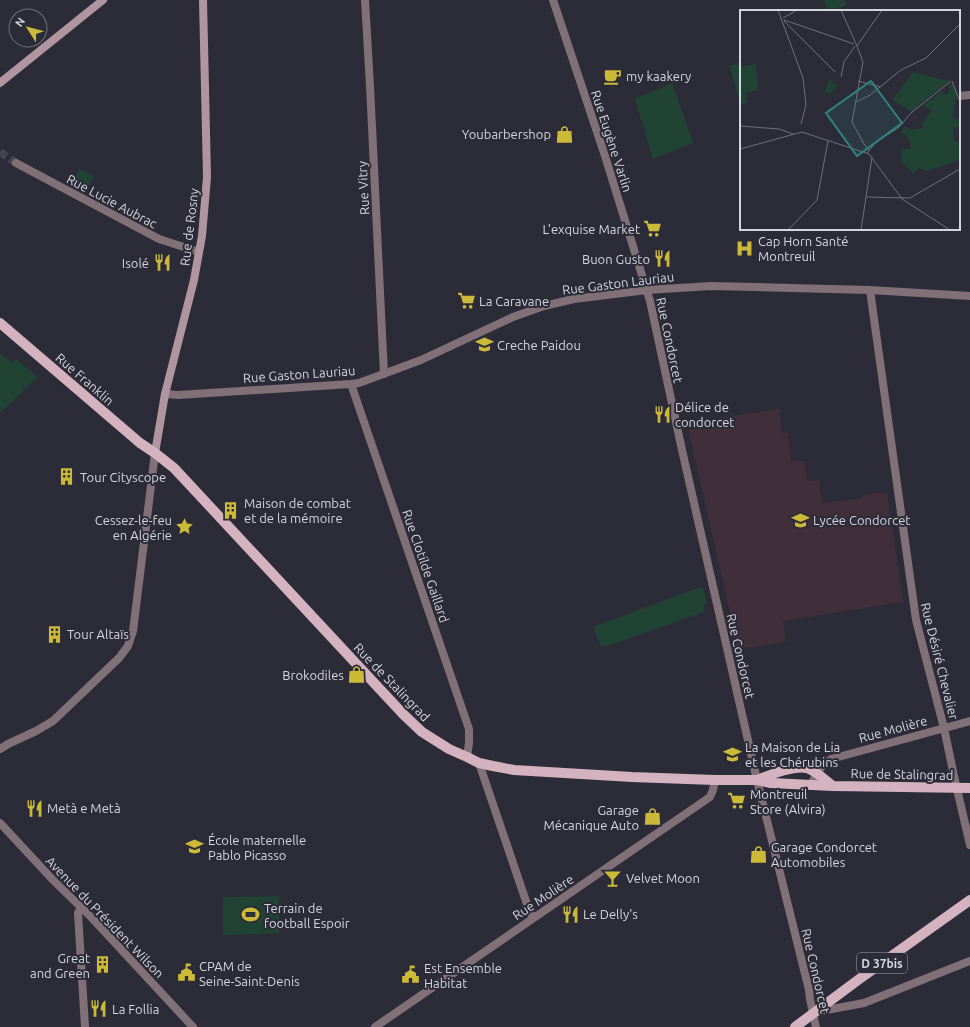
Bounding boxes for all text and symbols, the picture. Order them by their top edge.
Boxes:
north arrow [8,8,48,48]
inset map [740,10,960,230]
text: N [13,15,27,29]
cafe icon: my kaakery [603,66,623,86]
place label: my kaakery [626,69,691,83]
street label: Rue Eugène Varlin [589,88,635,194]
shop icon: Youbarbershop [554,124,574,144]
place label: Youbarbershop [462,127,551,141]
street label: Rue Vitry [355,161,371,215]
street label: Rue Lucie Aubrac [64,171,160,231]
street label: Rue de Rosny [177,187,201,267]
supermarket icon: L'exquise Market [643,219,663,239]
place label: L'exquise Market [543,222,640,236]
place label: Cap Horn Santé Montreuil [758,234,848,263]
hospital icon: Cap Horn Santé Montreuil [735,238,755,258]
restaurant icon: Buon Gusto [653,249,673,269]
place label: Buon Gusto [582,252,650,266]
restaurant icon: Isolé [152,253,172,273]
place label: Isolé [122,256,149,270]
street label: Rue Gaston Lauriau [561,269,675,297]
supermarket icon: La Caravane [456,291,476,311]
place label: La Caravane [479,294,549,308]
street label: Rue Condorcet [654,296,686,384]
school or university icon: Creche Paidou [474,335,494,355]
place label: Creche Paidou [497,338,581,352]
street label: Rue Franklin [53,350,117,408]
street label: Rue Gaston Lauriau [242,363,356,385]
place label: Délice de condorcet [675,400,734,429]
restaurant icon: Délice de condorcet [652,404,672,424]
building icon: Tour Cityscope [57,467,77,487]
place label: Tour Cityscope [80,470,166,484]
place label: Maison de combat et de la mémoire [244,496,351,525]
building icon: Maison de combat et de la mémoire [221,500,241,520]
street label: Rue Clotilde Gaillard [400,508,452,624]
school or university icon: Lycée Condorcet [790,510,810,530]
place label: Cessez-le-feu en Algérie [95,513,172,542]
place label: Lycée Condorcet [813,513,910,527]
place icon: Cessez-le-feu en Algérie [175,517,195,537]
street label: Rue Désiré Chevalier [919,601,961,721]
street label: Rue Condorcet [724,612,758,700]
building icon: Tour Altaïs [44,624,64,644]
place label: Tour Altaïs [67,627,129,641]
street label: Rue de Stalingrad [351,640,433,724]
shop icon: Brokodiles [347,665,367,685]
place label: Brokodiles [282,668,344,682]
street label: Rue Molière [857,713,929,745]
place label: La Maison de Lia et les Chérubins [745,740,840,769]
school or university icon: La Maison de Lia et les Chérubins [722,744,742,764]
street label: Rue de Stalingrad [851,766,953,782]
place label: Montreuil Store (Alvira) [750,787,826,817]
supermarket icon: Montreuil Store (Alvira) [727,791,747,811]
restaurant icon: Metà e Metà [24,798,44,818]
place label: Metà e Metà [47,801,121,815]
place label: Garage Mécanique Auto [544,803,639,832]
shop icon: Garage Mécanique Auto [642,807,662,827]
place label: École maternelle Pablo Picasso [208,832,306,862]
school or university icon: École maternelle Pablo Picasso [185,837,205,857]
place label: Garage Condorcet Automobiles [771,840,877,869]
shop icon: Garage Condorcet Automobiles [748,844,768,864]
street label: Avenue du Président Wilson [43,853,167,981]
bar icon: Velvet Moon [603,868,623,888]
place label: Velvet Moon [626,871,700,885]
street label: Rue Molière [510,872,576,922]
place label: Terrain de football Espoir [264,901,350,930]
restaurant icon: Le Delly's [560,904,580,924]
sports icon: Terrain de football Espoir [241,905,261,925]
place label: Le Delly's [583,907,638,921]
street label: Rue Condorcet [799,927,833,1015]
place label: Great and Green [30,951,90,980]
road number: D 37bis [857,953,907,973]
building icon: Great and Green [93,955,113,975]
place label: CPAM de Seine-Saint-Denis [199,959,300,988]
place label: Est Ensemble Habitat [424,961,502,990]
public building icon: CPAM de Seine-Saint-Denis [176,963,196,983]
public building icon: Est Ensemble Habitat [401,965,421,985]
restaurant icon: La Follia [89,999,109,1019]
place label: La Follia [112,1002,159,1016]

